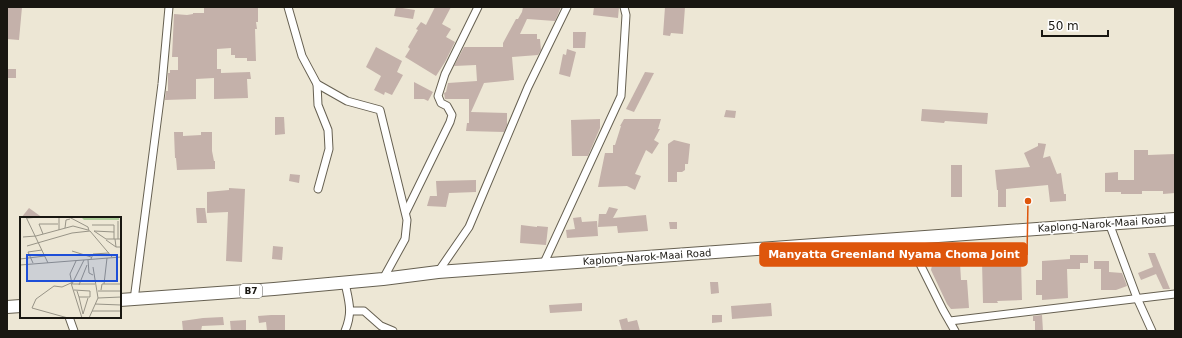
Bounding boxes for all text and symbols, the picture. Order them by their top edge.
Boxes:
scale bar [1042,12,1108,38]
text: 50 m [1048,19,1079,33]
street label: Kaplong-Narok-Maai Road [1037,214,1167,234]
inset map [20,217,121,318]
callout: Manyatta Greenland Nyama Choma Joint [760,243,1027,266]
street label: Kaplong-Narok-Maai Road [582,247,712,267]
text: Manyatta Greenland Nyama Choma Joint [768,248,1020,261]
road number: B7 [240,284,262,298]

